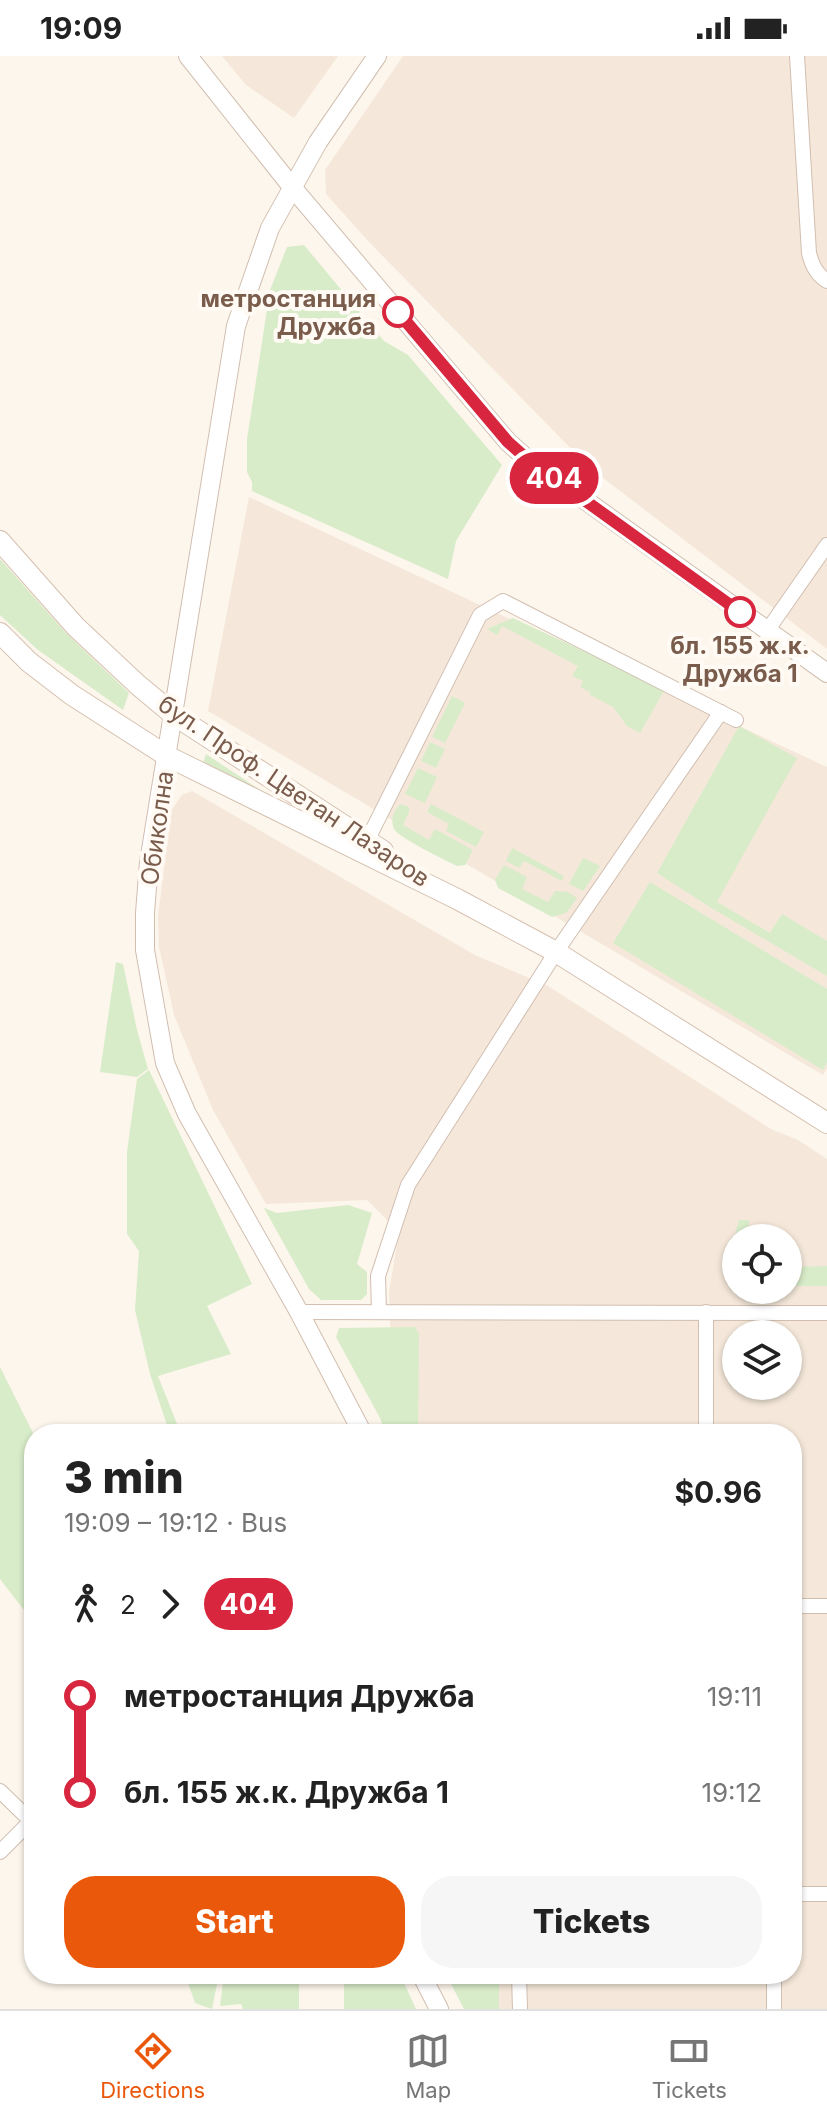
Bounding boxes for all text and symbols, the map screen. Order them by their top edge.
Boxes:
text: 19:09 [40,10,122,46]
place label: метростанция Дружба [200,284,376,341]
marker: метростанция Дружба [383,297,413,327]
line badge: 404 [508,452,600,504]
text: 404 [526,461,582,495]
marker: бл. 155 ж.к. Дружба 1 [725,597,755,627]
place label: бл. 155 ж.к. Дружба 1 [670,631,810,688]
street label: бул. Проф. Цветан Лазаров [153,689,435,893]
street label: Обиколна [135,769,179,887]
map controls [722,1224,802,1400]
button: locate [722,1224,802,1304]
button: layers [722,1320,802,1400]
text: 3 min [64,1450,184,1504]
text: $0.96 [674,1474,762,1510]
text: 19:09 – 19:12 · Bus [64,1507,287,1538]
icon: walk [64,1582,108,1626]
icon: forward [148,1582,192,1626]
text: 404 [220,1587,277,1621]
text: 2 [120,1589,136,1620]
text: метростанция Дружба [124,1678,475,1714]
text: 19:11 [707,1681,762,1712]
text: бл. 155 ж.к. Дружба 1 [124,1774,449,1810]
text: 19:12 [701,1777,762,1808]
button: Start [64,1876,405,1968]
button: Tickets [421,1876,762,1968]
tab: Directions [100,2029,205,2103]
tab: Map [406,2029,451,2103]
tab: Tickets [652,2029,727,2103]

